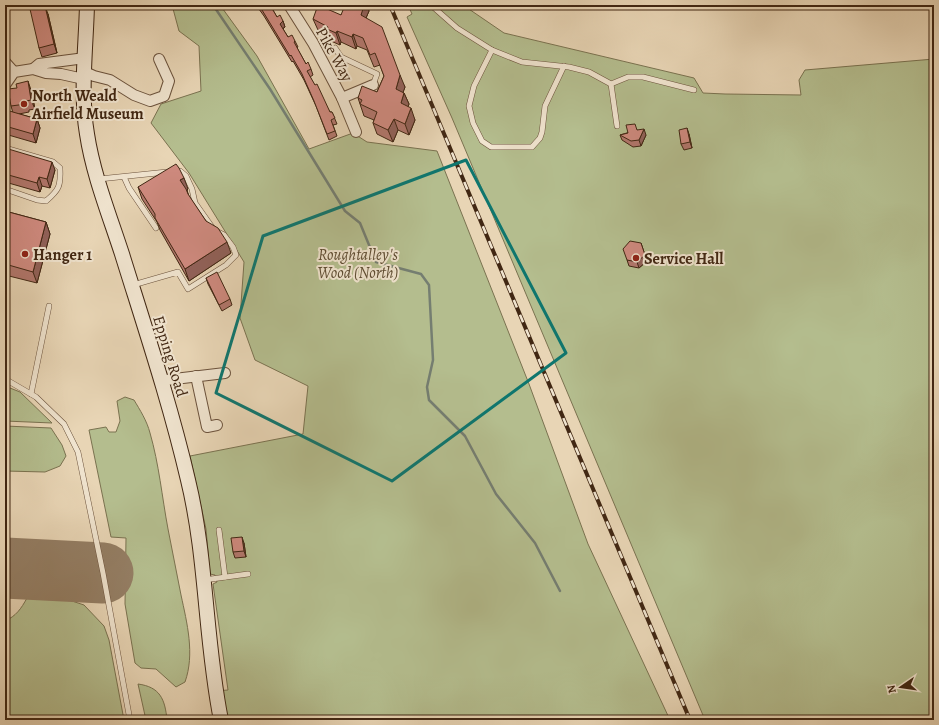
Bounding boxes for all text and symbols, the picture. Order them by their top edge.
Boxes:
street label: Pike Way [310,23,358,86]
place label: North Weald Airfield Museum [31,85,144,125]
marker: North Weald Airfield Museum [19,99,29,109]
place label: Hanger 1 [33,244,92,266]
park label: Roughtalley's Wood (North) [318,244,399,284]
place label: Service Hall [644,248,724,270]
marker: Hanger 1 [20,249,30,259]
marker: Service Hall [631,253,641,263]
street label: Epping Road [147,313,193,400]
north arrow [881,667,921,707]
text: N [884,684,900,695]

